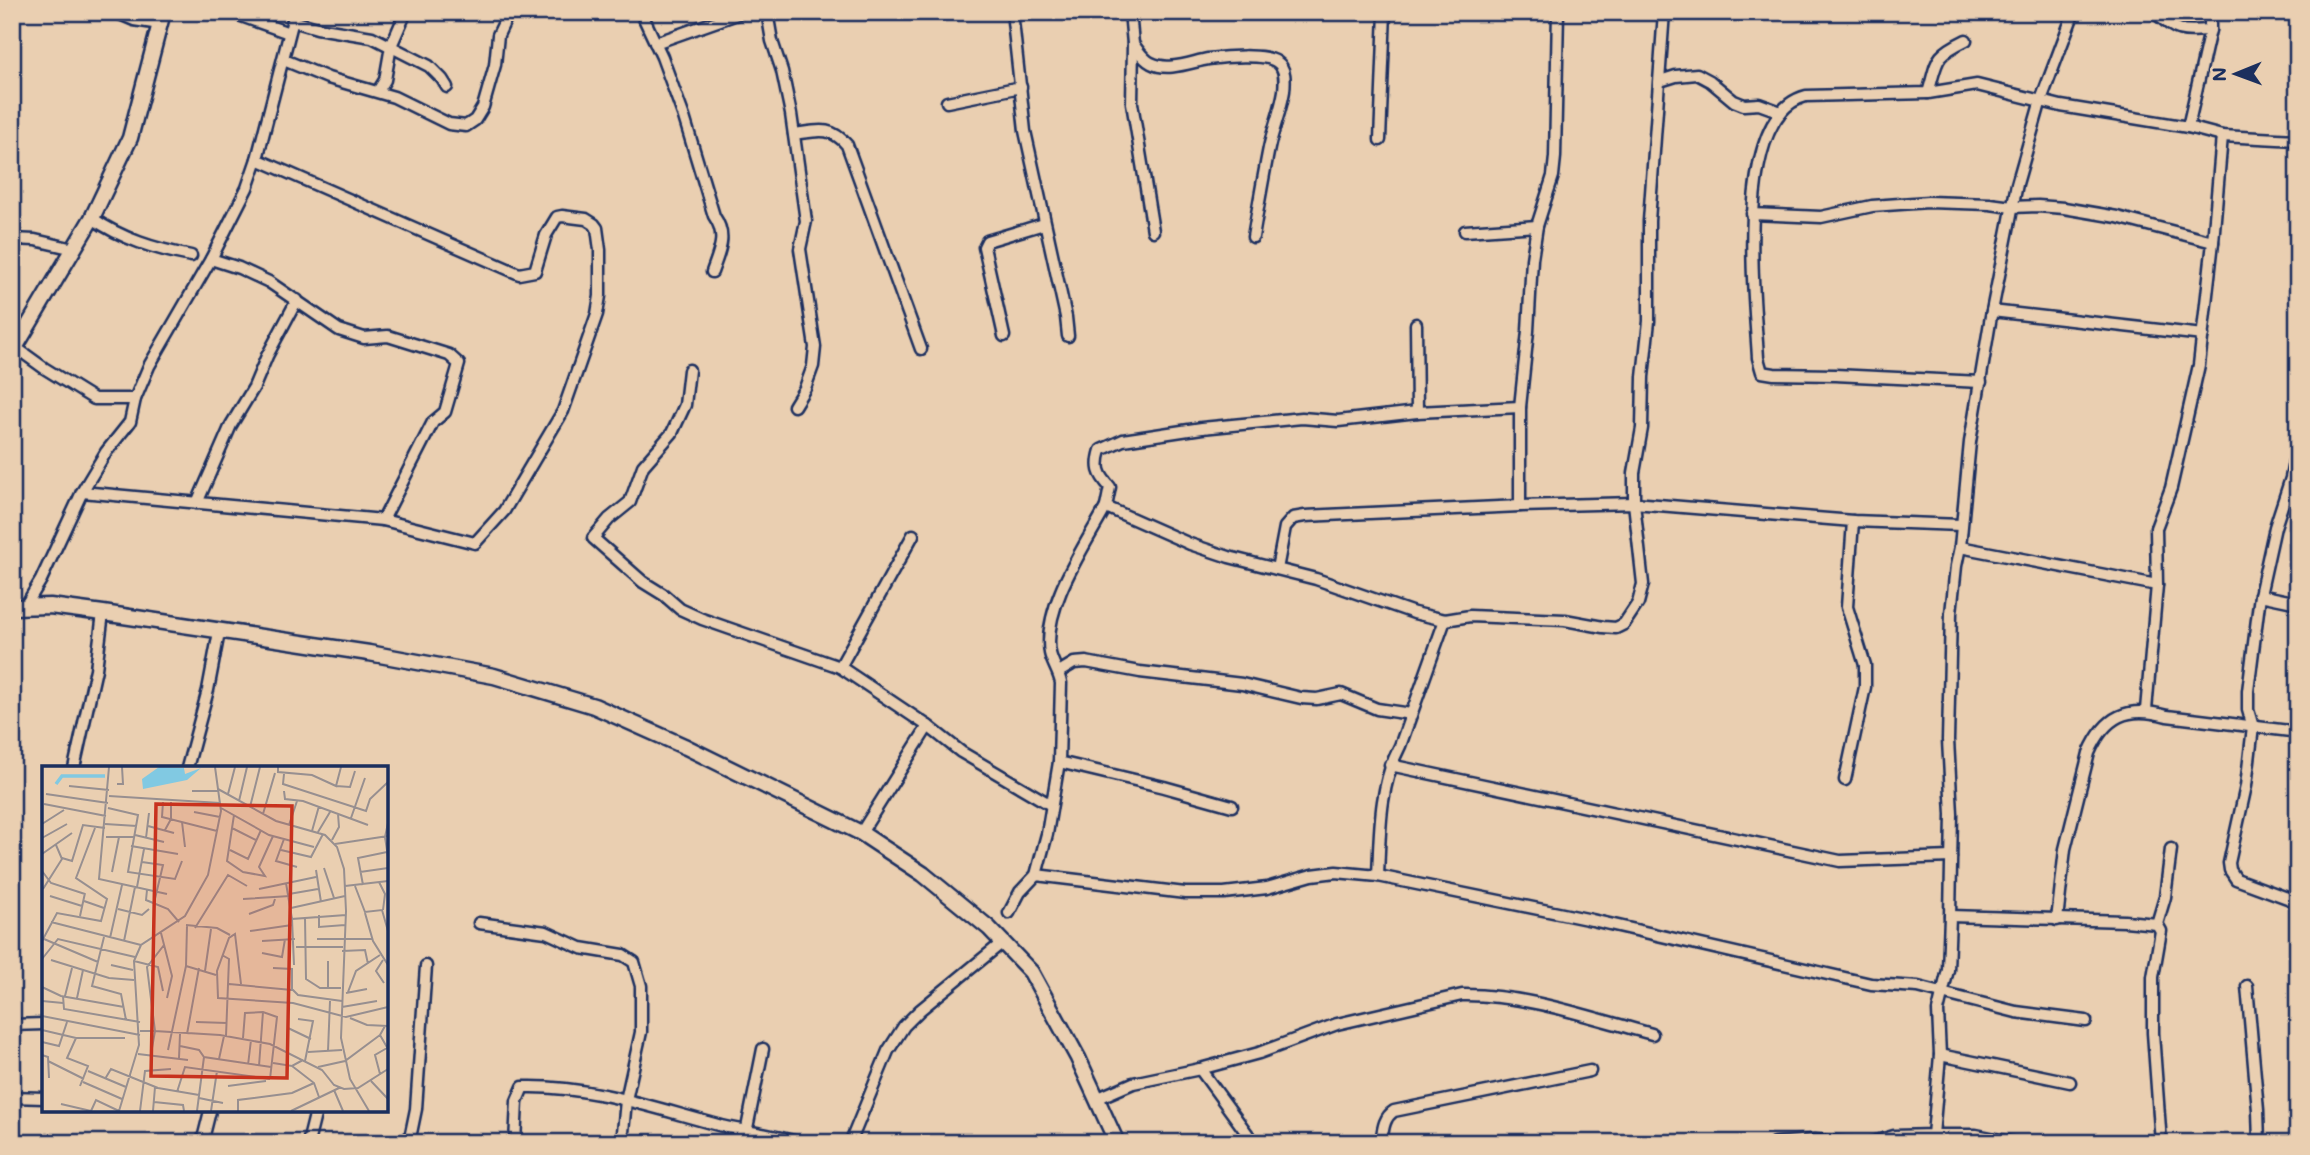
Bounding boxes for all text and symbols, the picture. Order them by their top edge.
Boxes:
north arrow [2202,38,2272,108]
text: N [2206,67,2231,82]
inset map [42,766,388,1113]

